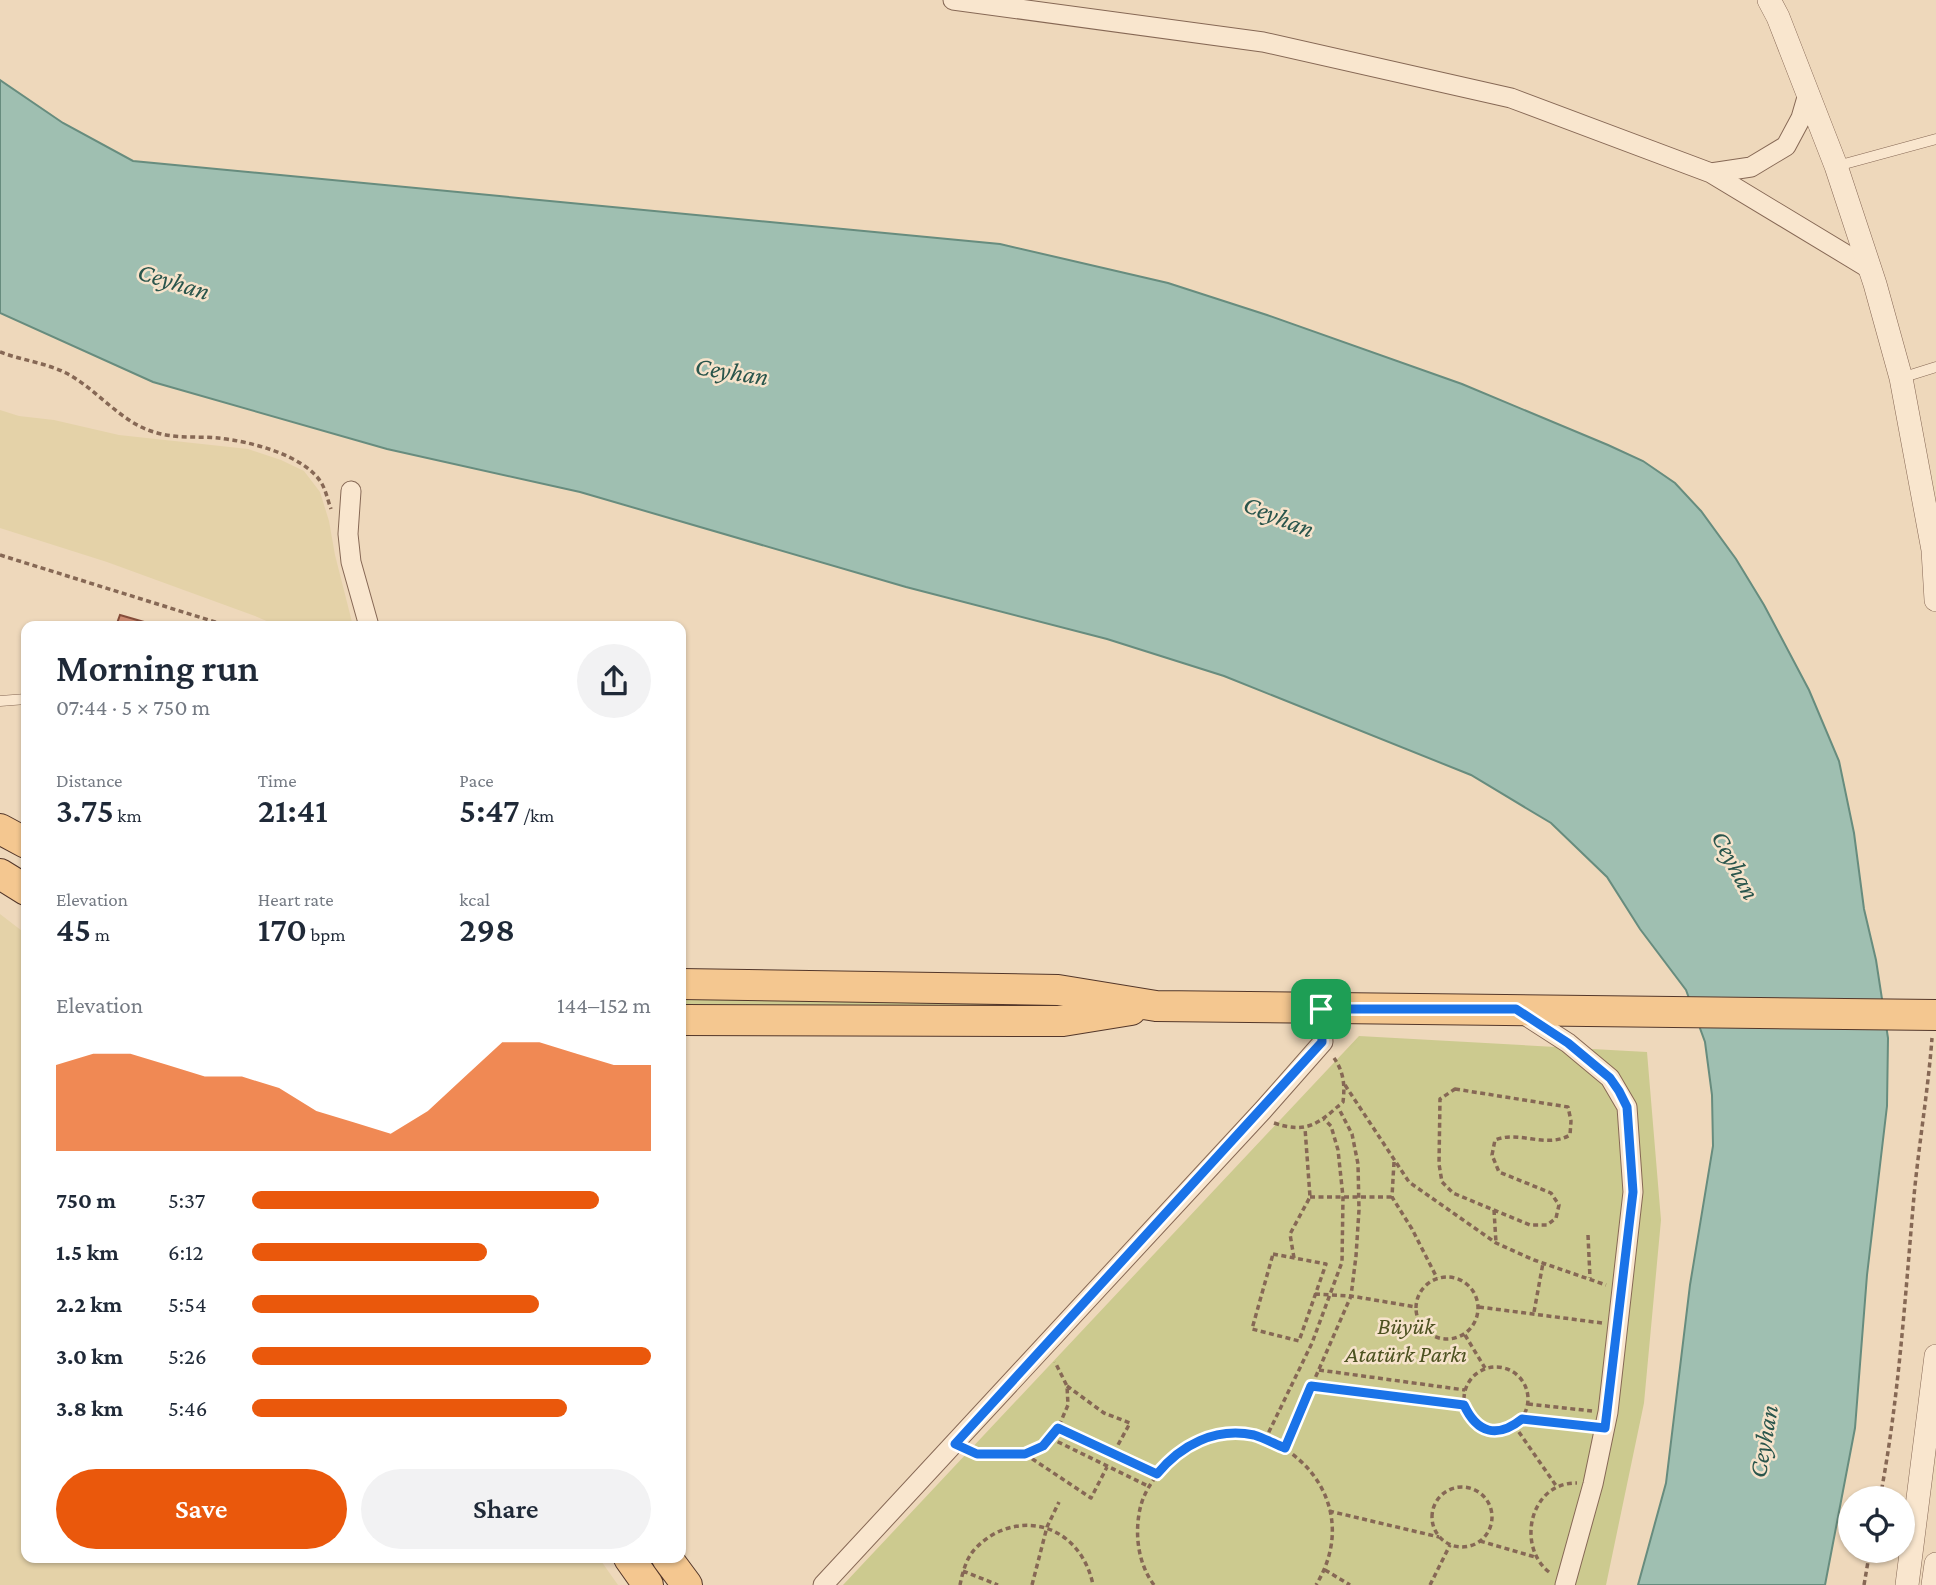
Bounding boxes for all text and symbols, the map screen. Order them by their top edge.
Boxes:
water label: Ceyhan [134,257,213,306]
water label: Ceyhan [693,351,771,392]
water label: Ceyhan [1239,489,1318,544]
button: share [577,644,651,718]
text: Morning run [56,647,259,689]
text: 07:44 · 5 × 750 m [56,694,210,720]
text: Distance [56,770,122,791]
text: Time [258,770,297,791]
text: Pace [459,770,494,791]
text: 3.75 [56,791,114,830]
text: 21:41 [258,791,328,830]
text: 5:47 [459,791,520,830]
text: km [114,805,142,826]
text: /km [520,805,554,826]
water label: Ceyhan [1705,826,1766,905]
text: Elevation [56,889,128,910]
text: Heart rate [258,889,334,910]
text: kcal [459,889,490,910]
text: 45 [56,910,91,949]
text: 170 [258,910,307,949]
text: 298 [459,910,515,949]
text: m [91,924,110,945]
text: bpm [307,924,346,945]
pin [1291,979,1351,1039]
icon: arrive [1302,990,1340,1028]
text: Elevation [56,992,143,1018]
text: 144–152 m [557,992,651,1018]
text: 750 m [56,1187,116,1213]
text: 5:37 [168,1187,205,1213]
text: 1.5 km [56,1239,119,1265]
text: 6:12 [168,1239,204,1265]
text: 2.2 km [56,1291,122,1317]
text: 5:54 [168,1291,207,1317]
park label: Büyük Atatürk Parkı [1344,1312,1467,1367]
text: 3.0 km [56,1343,123,1369]
text: 5:26 [168,1343,207,1369]
text: 3.8 km [56,1395,123,1421]
text: 5:46 [168,1395,208,1421]
water label: Ceyhan [1743,1402,1784,1480]
button: Save [56,1469,347,1549]
button: Share [361,1469,651,1549]
map controls [1838,1486,1915,1563]
button: locate [1838,1486,1915,1563]

